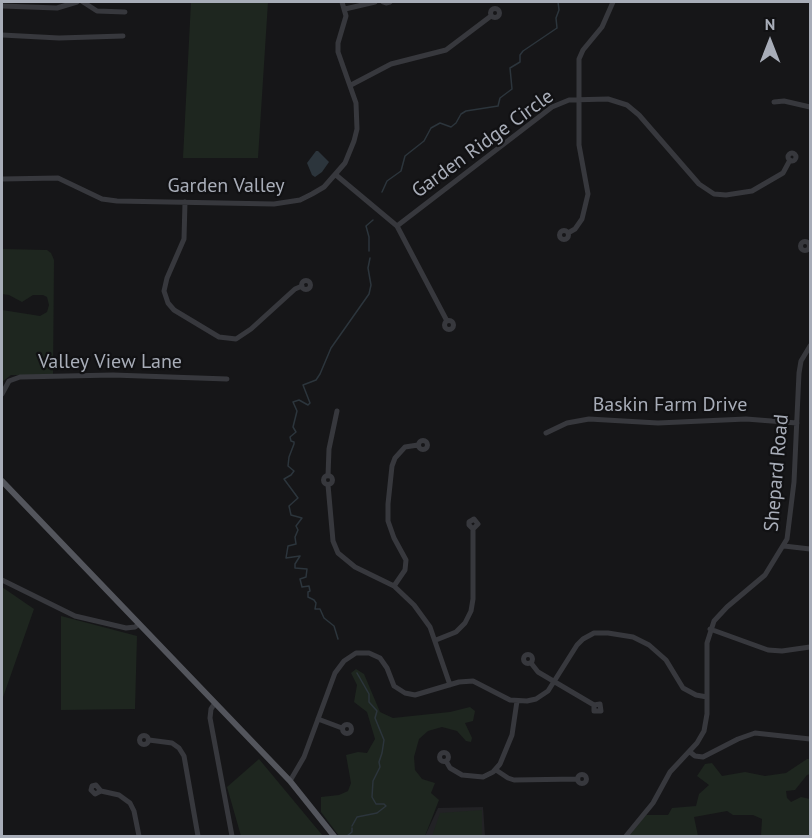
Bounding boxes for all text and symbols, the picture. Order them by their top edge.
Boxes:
north arrow [740,12,800,72]
text: N [765,14,775,34]
street label: Garden Ridge Circle [408,85,558,203]
street label: Garden Valley [167,174,285,198]
street label: Valley View Lane [38,350,182,374]
street label: Baskin Farm Drive [593,393,747,417]
street label: Shepard Road [760,413,794,533]

